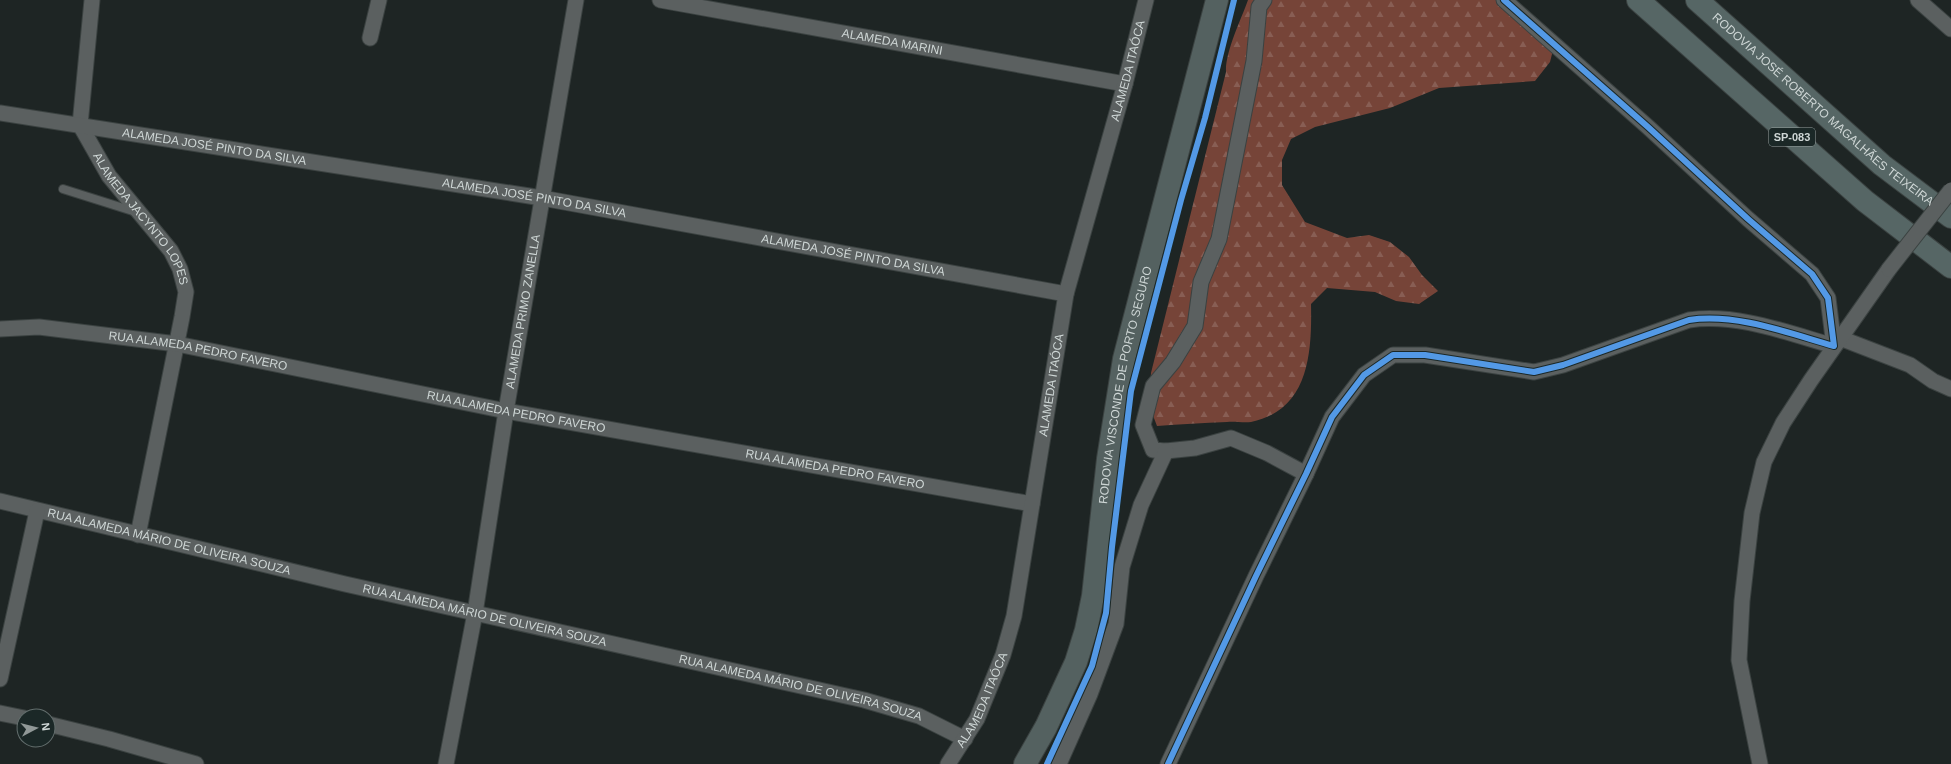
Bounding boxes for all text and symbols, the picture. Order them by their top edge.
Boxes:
street label: RODOVIA JOSÉ ROBERTO MAGALHÃES TEIXEIRA [1710,10,1937,209]
street label: ALAMEDA ITAÓCA [1108,19,1148,123]
street label: ALAMEDA MARINI [841,26,944,58]
street label: ALAMEDA JOSÉ PINTO DA SILVA [121,125,307,168]
road number: SP-083 [1769,128,1815,146]
street label: ALAMEDA JACYNTO LOPES [90,150,191,286]
street label: ALAMEDA JOSÉ PINTO DA SILVA [441,175,627,220]
street label: ALAMEDA JOSÉ PINTO DA SILVA [760,231,946,279]
street label: ALAMEDA PRIMO ZANELLA [503,233,543,390]
street label: RODOVIA VISCONDE DE PORTO SEGURO [1096,265,1155,505]
street label: RUA ALAMEDA PEDRO FAVERO [108,329,289,373]
street label: ALAMEDA ITAÓCA [1036,333,1066,438]
street label: RUA ALAMEDA PEDRO FAVERO [426,388,607,435]
street label: RUA ALAMEDA PEDRO FAVERO [745,446,926,492]
street label: RUA ALAMEDA MÁRIO DE OLIVEIRA SOUZA [46,506,292,578]
street label: RUA ALAMEDA MÁRIO DE OLIVEIRA SOUZA [361,581,608,649]
street label: ALAMEDA ITAÓCA [954,650,1010,750]
street label: RUA ALAMEDA MÁRIO DE OLIVEIRA SOUZA [678,652,924,724]
north arrow [16,708,56,748]
text: N [39,722,52,732]

